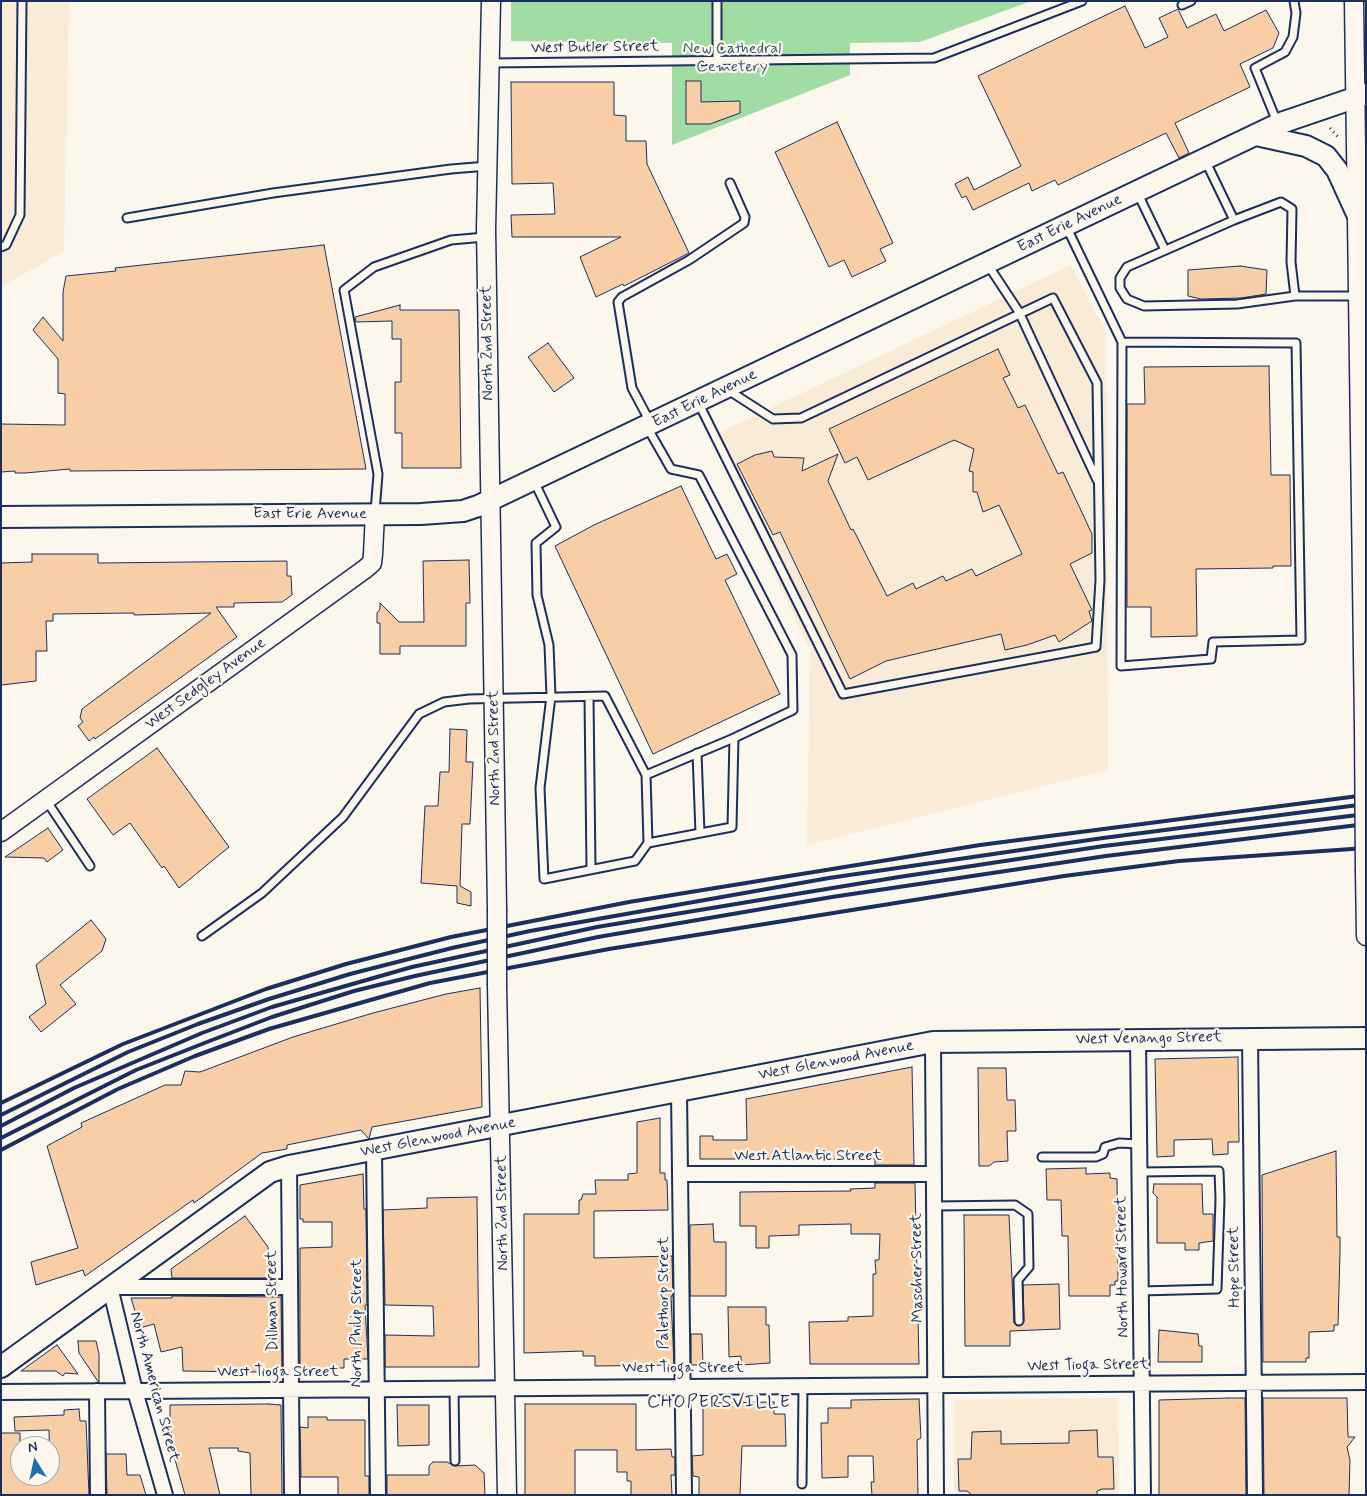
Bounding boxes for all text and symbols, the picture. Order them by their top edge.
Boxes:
street label: West Butler Street [531,37,659,59]
park label: New Cathedral Cemetery [683,40,781,78]
street label: East Erie Avenue [1015,190,1125,258]
street label: North 2nd Street [477,285,499,401]
street label: East Erie Avenue [650,365,760,433]
street label: East Erie Avenue [253,505,367,525]
street label: West Sedgley Avenue [142,634,270,734]
street label: North 2nd Street [484,690,506,806]
street label: West Venango Street [1076,1028,1222,1050]
street label: West Glenwood Avenue [757,1037,915,1085]
street label: West Glenwood Avenue [359,1114,517,1162]
street label: West Atlantic Street [734,1147,882,1167]
street label: North 2nd Street [492,1155,514,1271]
street label: North Howard Street [1112,1196,1134,1338]
street label: Mascher Street [907,1213,929,1323]
street label: Hope Street [1225,1226,1245,1308]
street label: Palethorp Street [655,1236,675,1350]
street label: Dillman Street [263,1250,283,1352]
street label: North Philip Street [348,1259,368,1387]
street label: North American Street [125,1310,183,1464]
street label: West Tioga Street [1027,1355,1149,1377]
street label: West Tioga Street [622,1359,744,1379]
street label: West Tioga Street [217,1363,339,1383]
district label: CHOPERSVILLE [647,1392,791,1414]
north arrow [10,1436,60,1486]
text: N [26,1438,39,1457]

